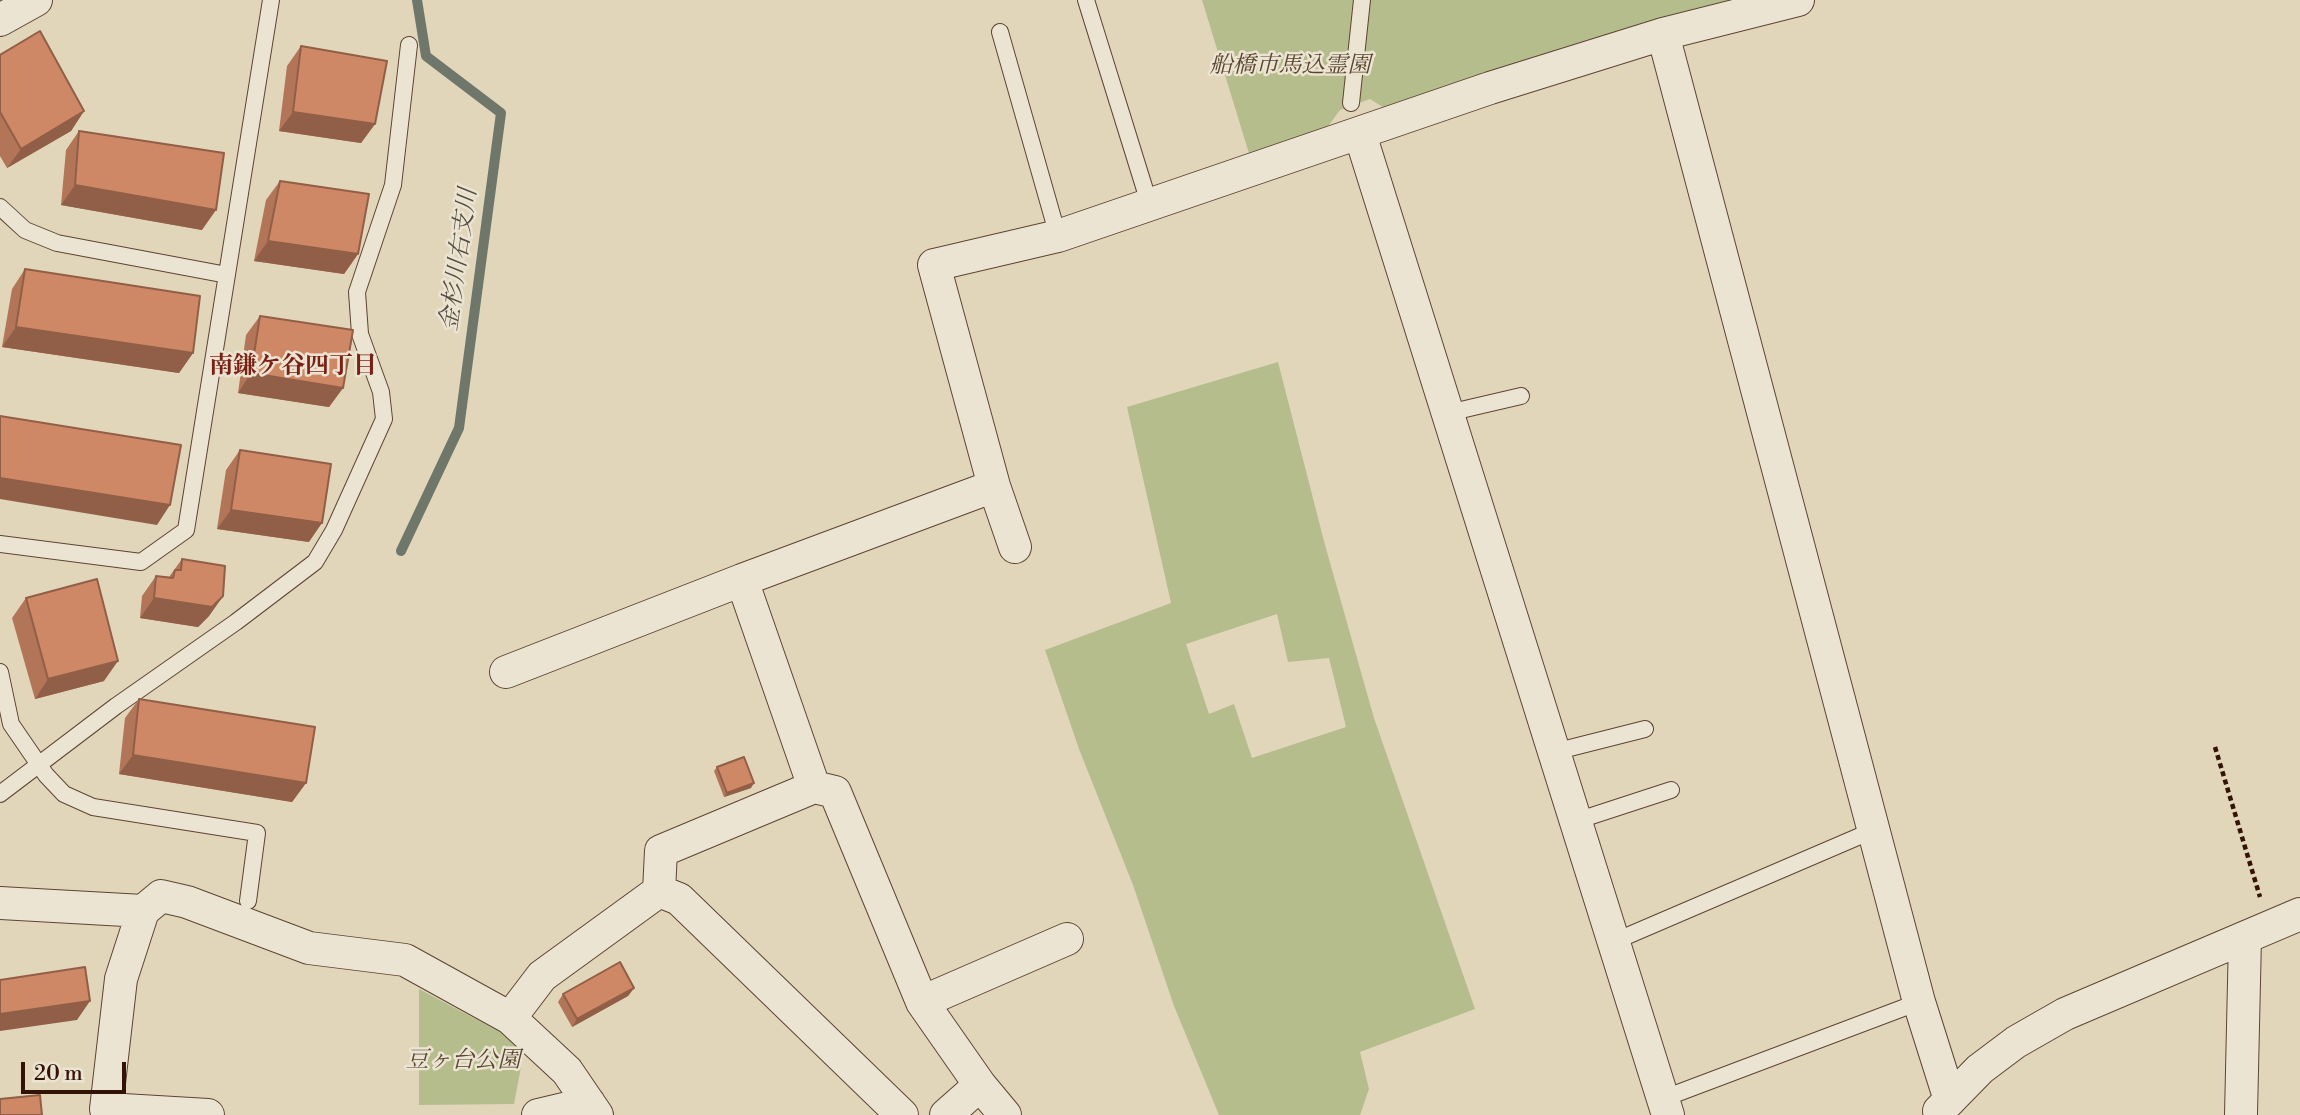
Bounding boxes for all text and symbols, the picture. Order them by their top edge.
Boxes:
park label: 船橋市馬込霊園 [1210,52,1370,80]
water label: 金杉川右支川 [436,187,484,333]
district label: 南鎌ケ谷四丁目 [209,353,377,381]
park label: 豆ヶ台公園 [406,1047,520,1075]
scale bar [24,1048,130,1092]
text: 20 m [34,1061,83,1087]

